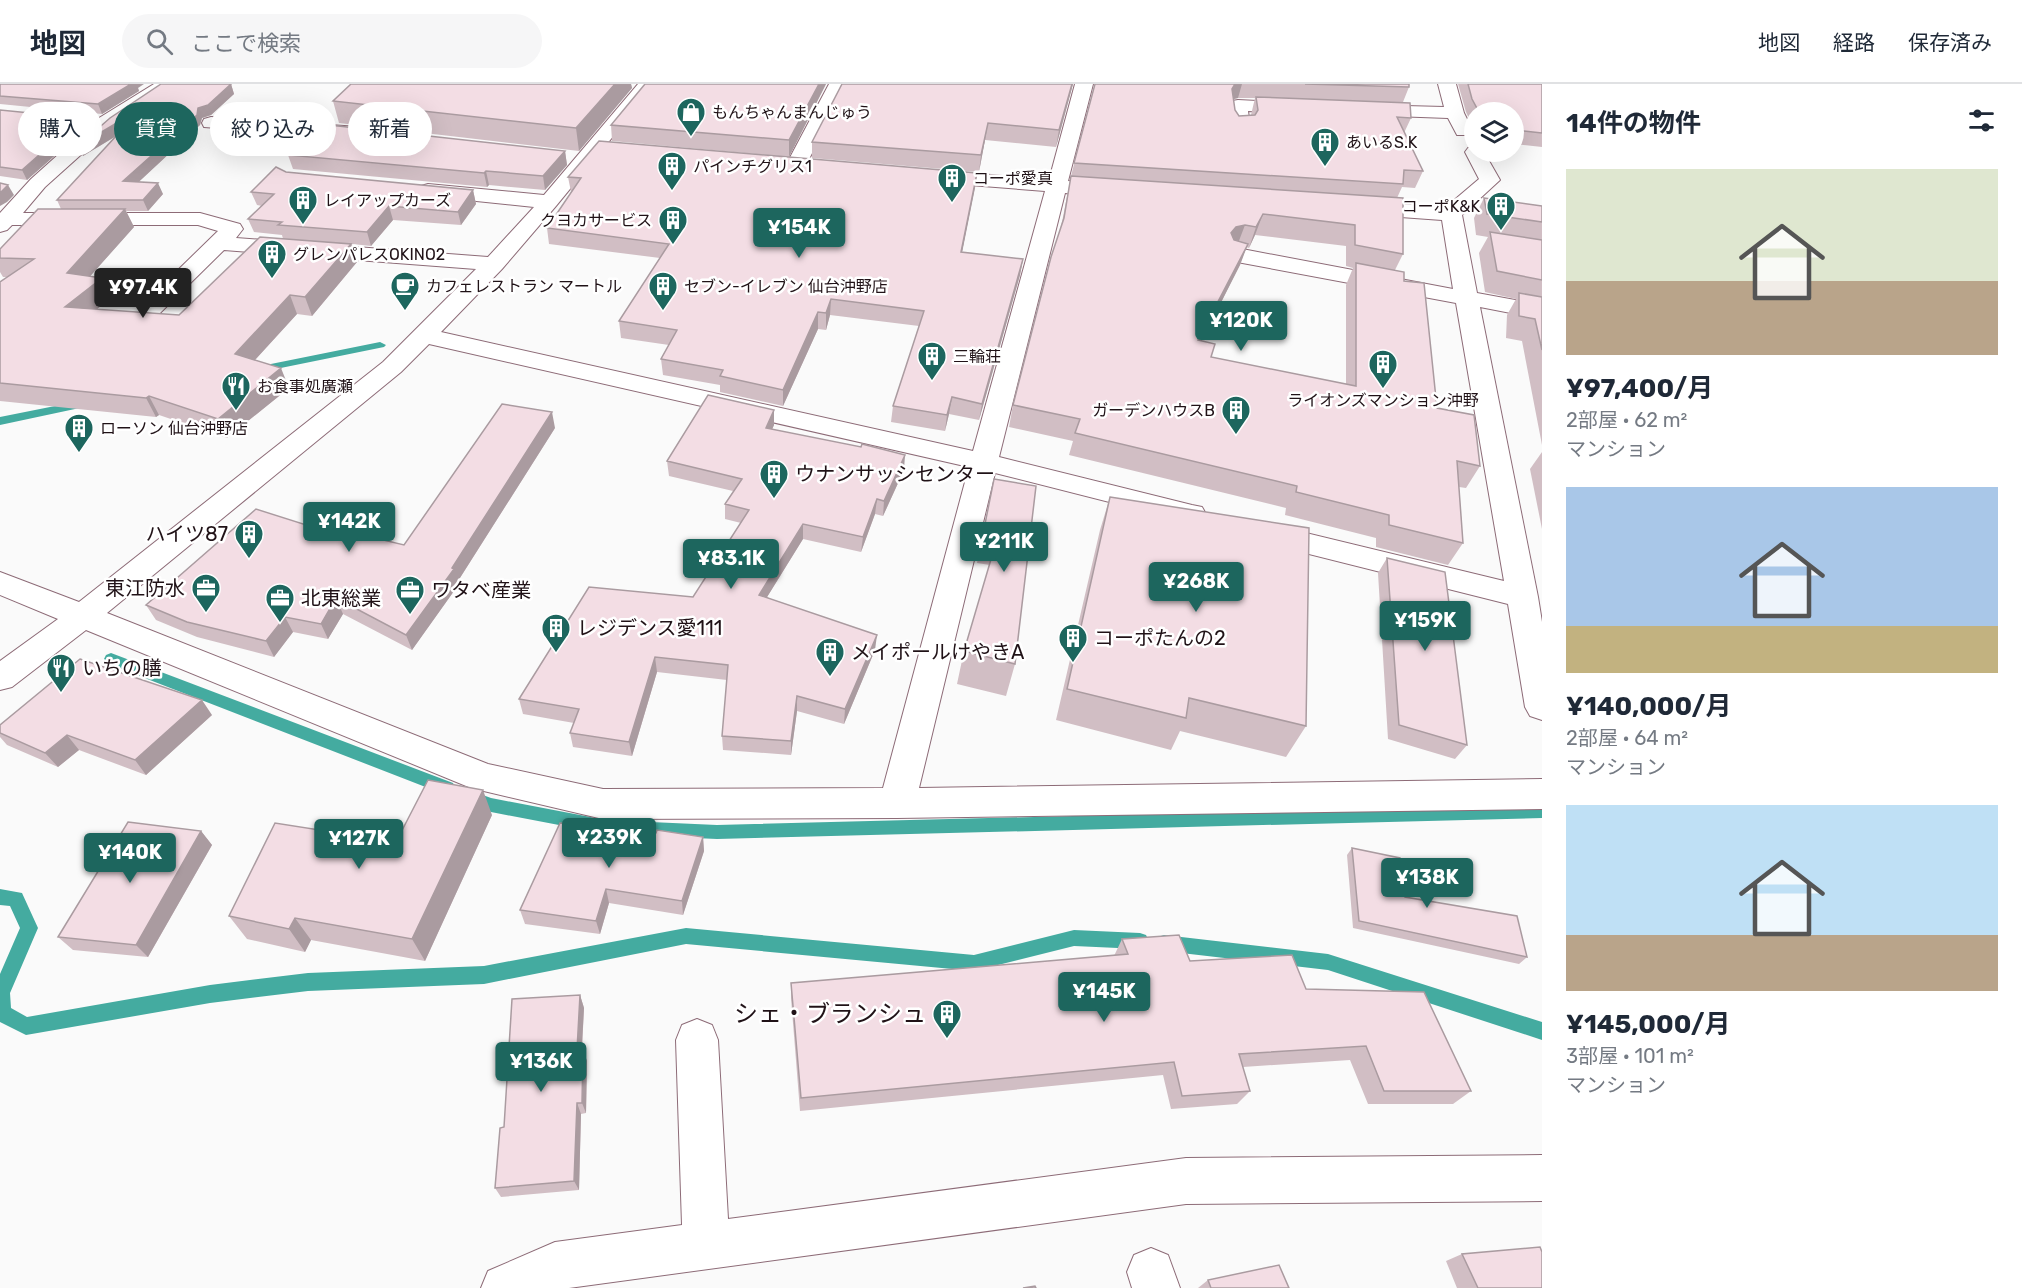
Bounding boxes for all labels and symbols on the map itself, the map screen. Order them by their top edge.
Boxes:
shop icon: もんちゃんまんじゅう [675,96,707,138]
place label: もんちゃんまんじゅう [712,103,872,122]
building icon: あいるS.K [1309,126,1341,168]
place label: あいるS.K [1346,133,1418,152]
building icon: パインチグリス1 [656,150,688,192]
place label: パインチグリス1 [693,157,812,176]
building icon: コーポ愛真 [936,162,968,204]
place label: コーポ愛真 [973,169,1053,188]
building icon: レイアップカーズ [287,184,319,226]
building icon: コーポK&K [1485,190,1517,232]
place label: レイアップカーズ [324,191,451,210]
place label: コーポK&K [1402,197,1480,216]
building icon: クヨカサービス [657,204,689,246]
pin: ¥154K [757,208,841,259]
place label: クヨカサービス [540,211,652,230]
building icon: グレンパレスOKINO2 [256,238,288,280]
place label: グレンパレスOKINO2 [293,245,445,264]
pin: ¥97.4K [94,268,192,319]
cafe icon: カフェレストラン マートル [389,270,421,312]
building icon: セブン-イレブン 仙台沖野店 [647,270,679,312]
place label: カフェレストラン マートル [426,277,622,296]
place label: セブン-イレブン 仙台沖野店 [684,277,888,296]
pin: ¥120K [1199,301,1283,352]
building icon: 三輪荘 [916,340,948,382]
place label: 三輪荘 [953,347,1001,366]
building icon: ライオンズマンション沖野 [1367,348,1399,390]
restaurant icon: お食事処廣瀬 [220,370,252,412]
place label: お食事処廣瀬 [257,377,353,396]
place label: ライオンズマンション沖野 [1287,391,1479,410]
building icon: ガーデンハウスB [1220,394,1252,436]
place label: ガーデンハウスB [1092,401,1215,420]
building icon: ローソン 仙台沖野店 [63,412,95,454]
place label: ローソン 仙台沖野店 [100,419,248,438]
building icon: ウナンサッシセンター [758,458,790,500]
place label: ウナンサッシセンター [795,462,995,486]
pin: ¥142K [307,502,391,553]
building icon: ハイツ87 [233,518,265,560]
place label: ハイツ87 [145,522,228,546]
pin: ¥211K [962,522,1046,573]
pin: ¥83.1K [682,539,780,590]
pin: ¥268K [1154,562,1238,613]
office icon: 東江防水 [190,572,222,614]
office icon: ワタベ産業 [394,574,426,616]
place label: 東江防水 [105,576,185,600]
place label: ワタベ産業 [431,578,531,602]
office icon: 北東総業 [264,582,296,624]
place label: 北東総業 [301,586,381,610]
pin: ¥159K [1383,601,1467,652]
building icon: レジデンス愛111 [540,612,572,654]
place label: レジデンス愛111 [577,616,722,640]
building icon: コーポたんの2 [1057,622,1089,664]
place label: コーポたんの2 [1094,626,1226,650]
building icon: メイポールけやきA [814,636,846,678]
place label: メイポールけやきA [851,640,1024,664]
restaurant icon: いちの膳 [45,652,77,694]
place label: いちの膳 [82,656,162,680]
pin: ¥239K [567,818,651,869]
pin: ¥127K [317,819,401,870]
pin: ¥140K [88,833,172,884]
pin: ¥138K [1385,858,1469,909]
pin: ¥145K [1062,972,1146,1023]
building icon: シェ・ブランシュ [931,998,963,1040]
place label: シェ・ブランシュ [734,1000,926,1028]
pin: ¥136K [499,1042,583,1093]

